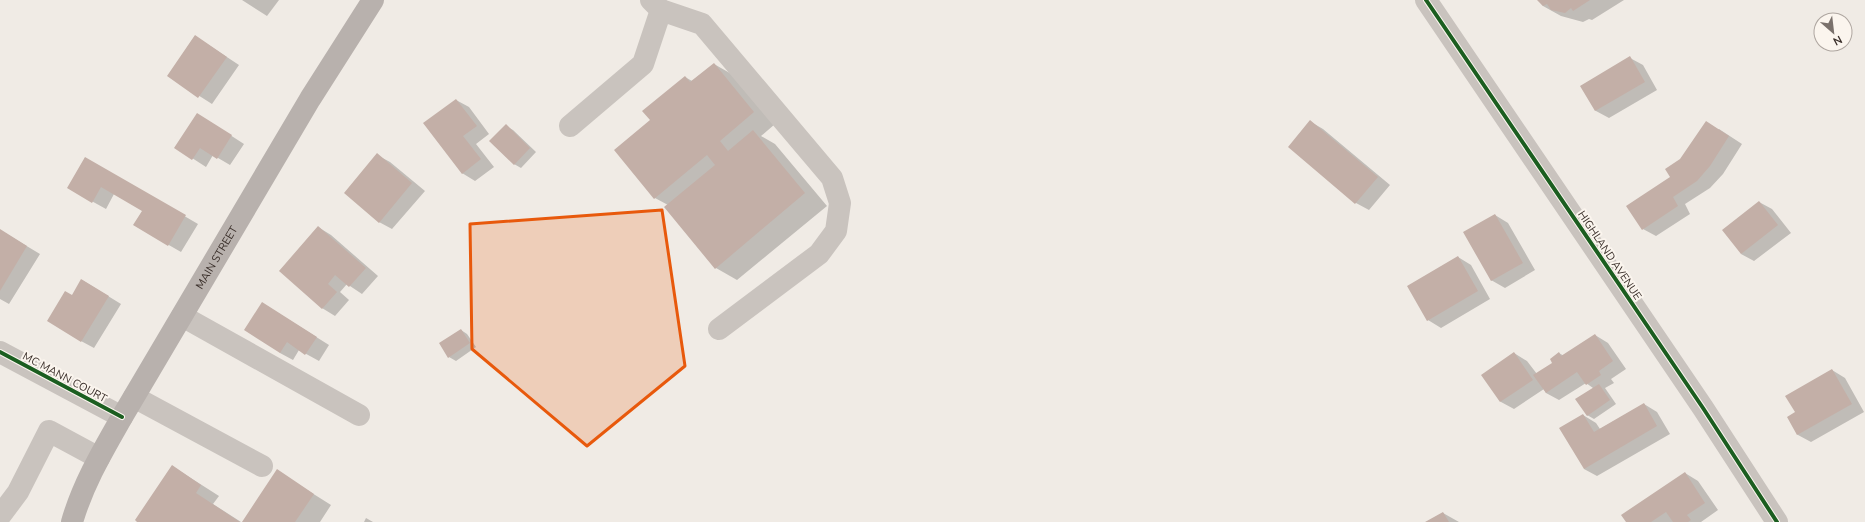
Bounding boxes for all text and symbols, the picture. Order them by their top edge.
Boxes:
north arrow [1813,12,1853,52]
text: N [1830,32,1845,49]
street label: HIGHLAND AVENUE [1574,208,1645,303]
street label: MAIN STREET [192,223,242,292]
street label: MC MANN COURT [20,349,110,406]

